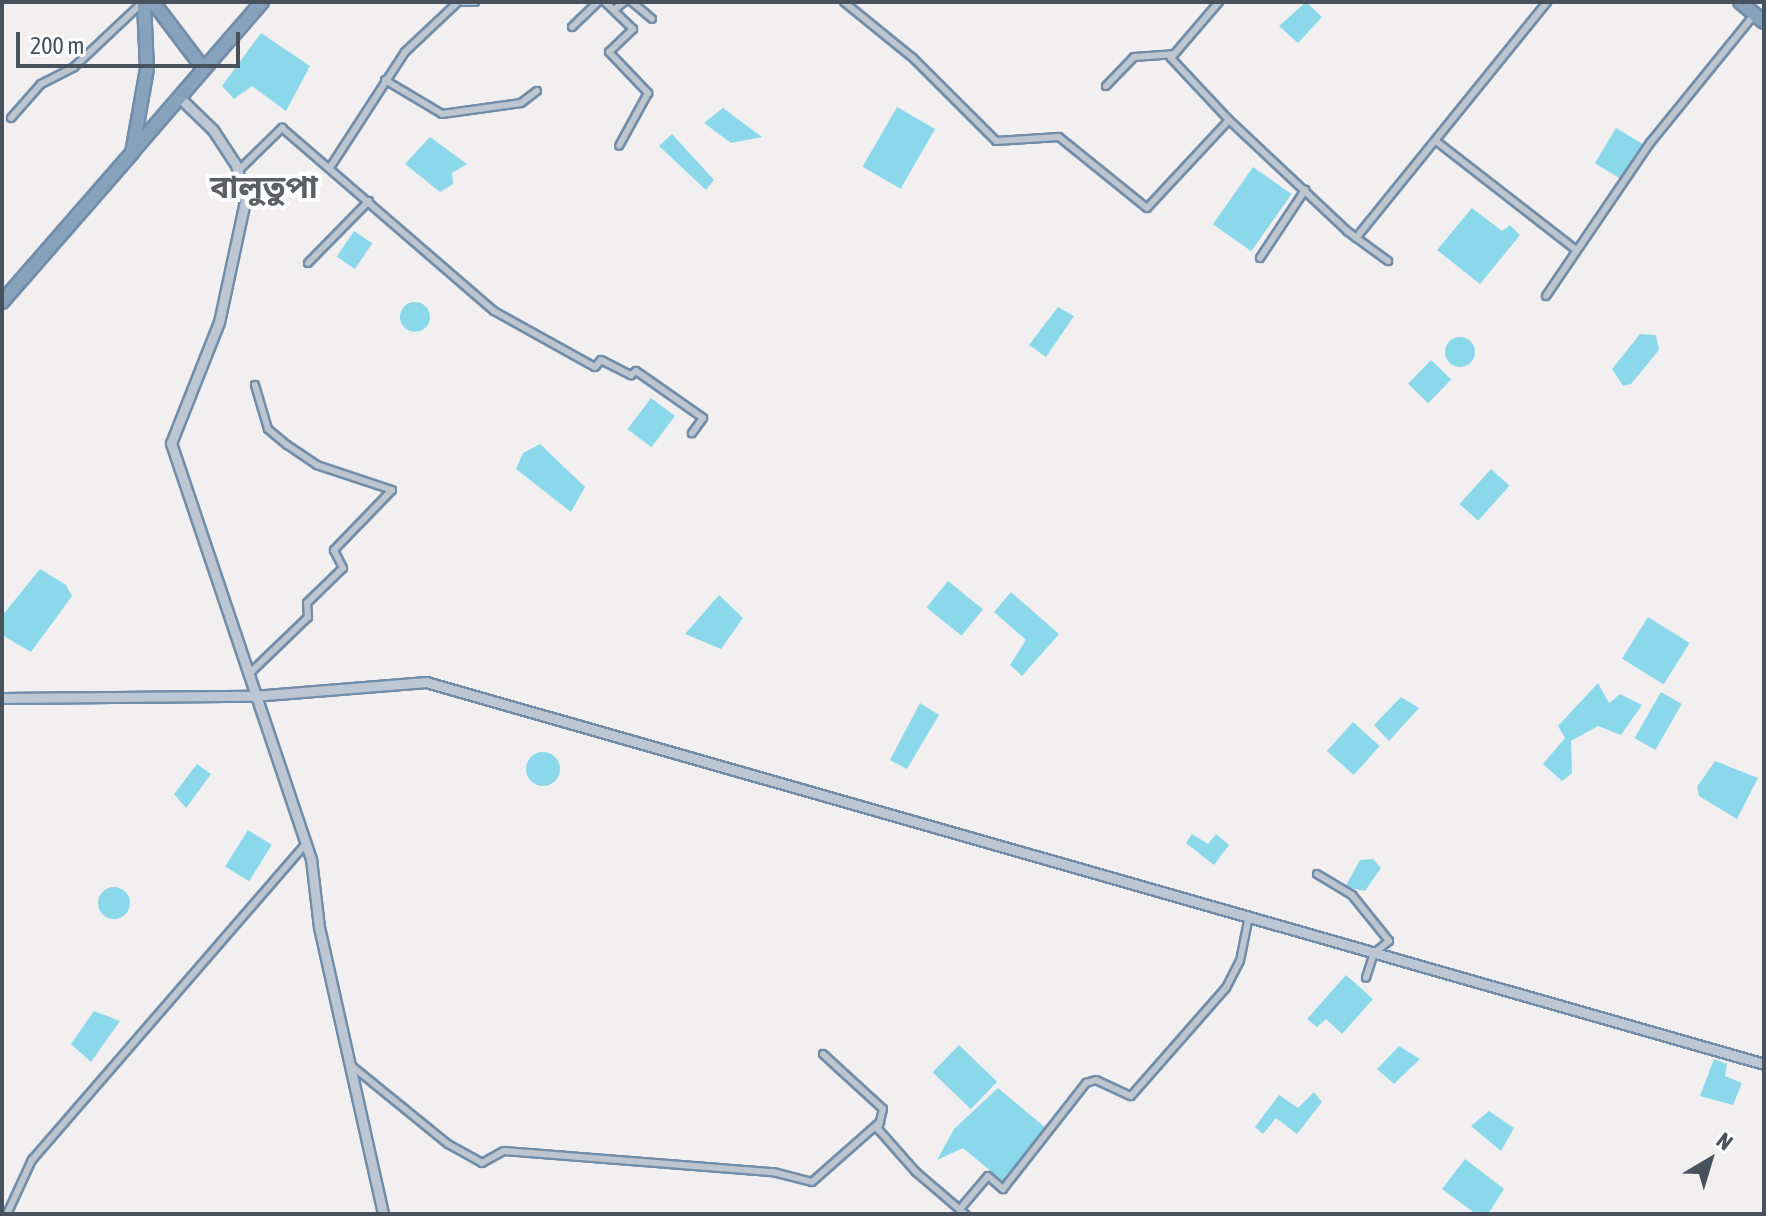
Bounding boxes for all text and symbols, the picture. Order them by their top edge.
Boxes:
scale bar [20,16,244,66]
text: 200 m [30,32,84,59]
district label: বালুতুপা [210,168,318,206]
north arrow [1670,1120,1750,1200]
text: N [1712,1127,1738,1155]

